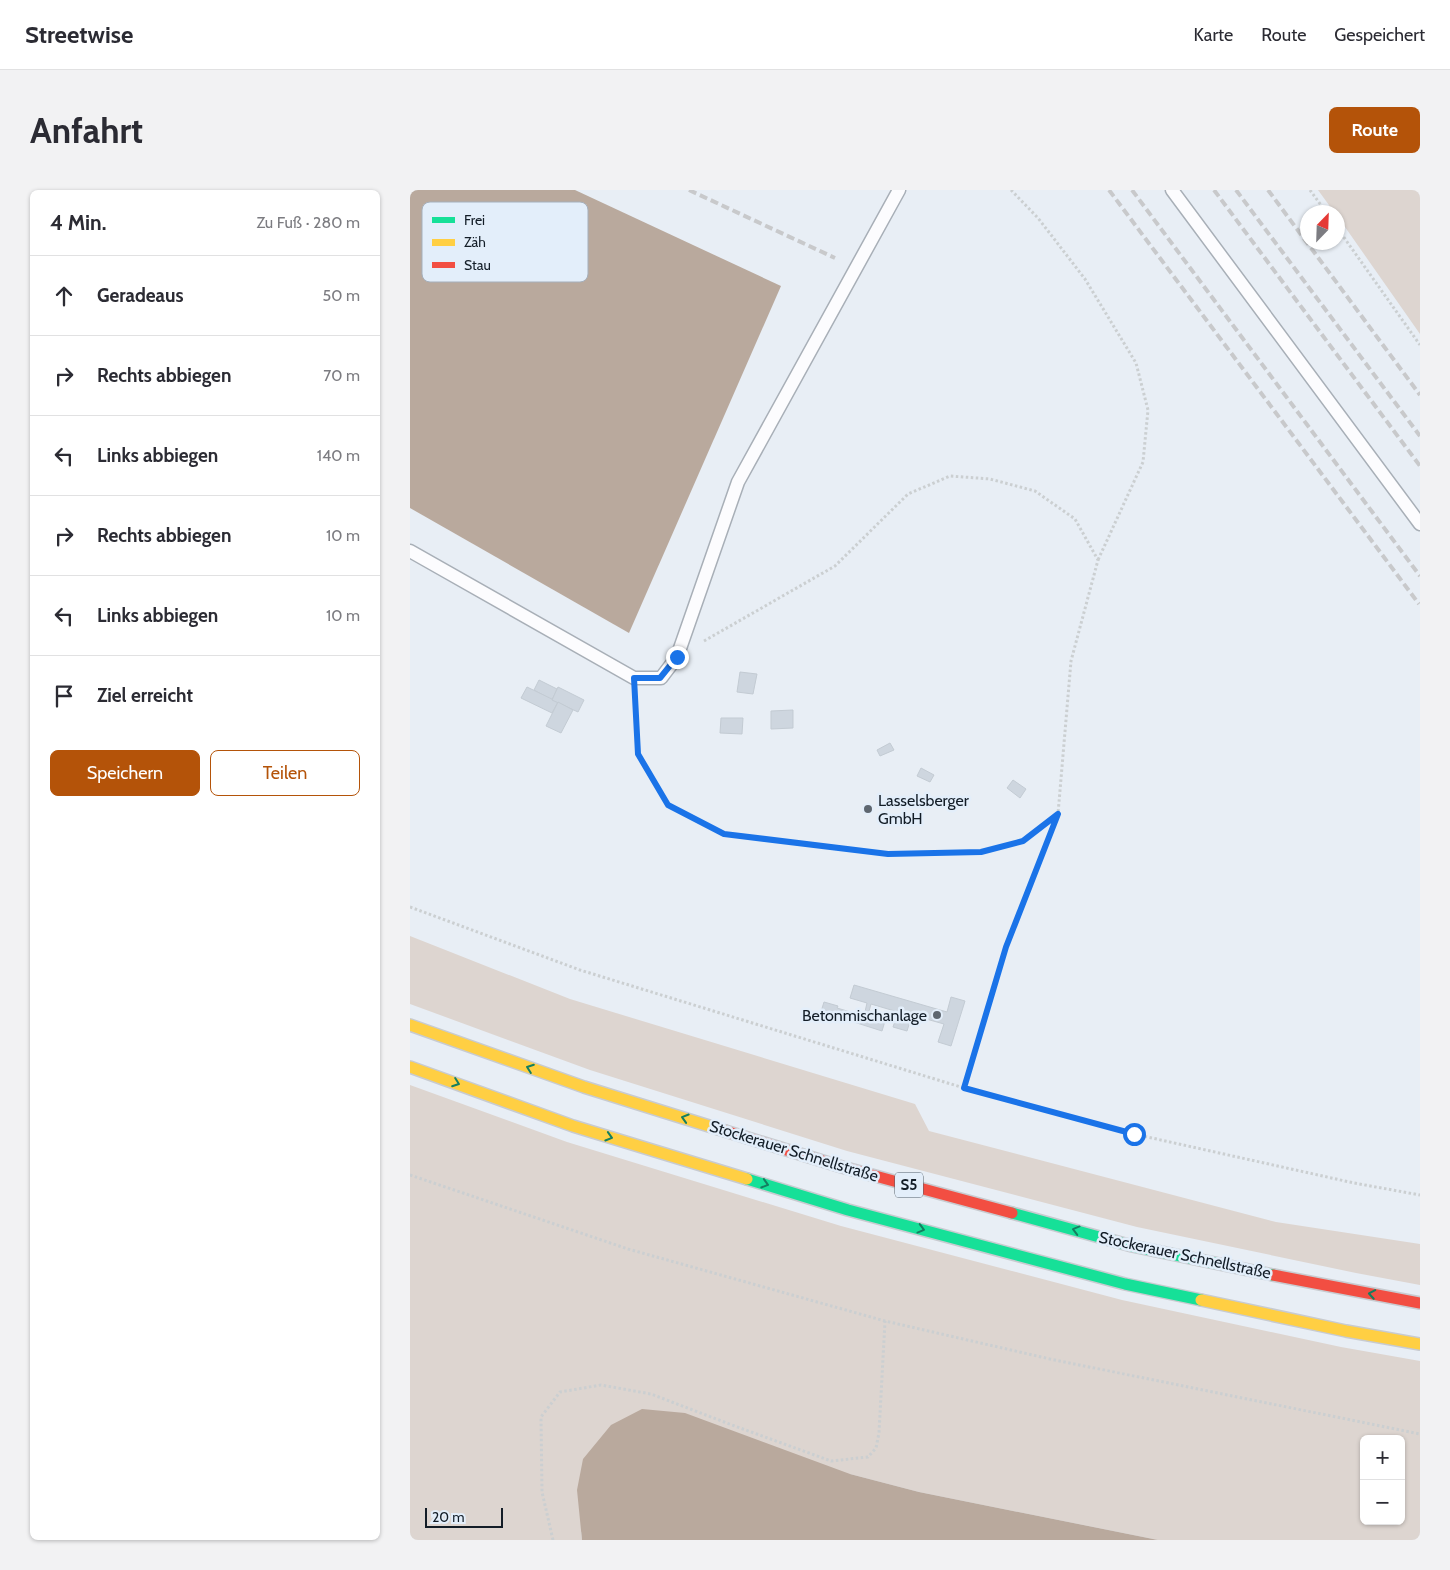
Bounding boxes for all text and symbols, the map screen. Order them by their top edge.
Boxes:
text: Streetwise [25,20,133,49]
text: Karte [1194,24,1233,46]
text: Route [1261,24,1306,46]
text: Gespeichert [1334,24,1425,46]
button: Route [1329,107,1420,153]
text: Anfahrt [30,109,143,152]
legend [422,202,588,282]
north arrow [1300,205,1345,250]
text: 4 Min. [50,210,106,235]
text: Frei [464,211,485,229]
text: Zu Fuß · 280 m [256,213,360,232]
text: Zäh [464,233,486,251]
text: Stau [464,256,491,274]
icon: ahead [50,282,78,310]
text: Geradeaus [97,284,183,307]
text: 50 m [323,286,360,305]
icon: right [50,362,78,390]
text: Rechts abbiegen [97,364,231,387]
text: 70 m [323,366,360,385]
icon: left [50,442,78,470]
text: Links abbiegen [97,444,218,467]
text: 140 m [317,446,360,465]
icon: right [50,522,78,550]
text: Rechts abbiegen [97,524,231,547]
text: 10 m [326,526,360,545]
icon: left [50,602,78,630]
text: Links abbiegen [97,604,218,627]
text: 10 m [326,606,360,625]
route end [666,646,689,669]
icon: arrive [50,682,78,710]
text: Ziel erreicht [97,684,193,707]
button: Speichern [50,750,200,796]
button: Teilen [210,750,360,796]
place label: Lasselsberger GmbH [878,791,970,828]
marker: Lasselsberger GmbH [862,803,874,815]
place label: Betonmischanlage [802,1006,927,1025]
marker: Betonmischanlage [931,1009,943,1021]
one-way arrow [526,1064,535,1074]
one-way arrow [451,1077,460,1087]
one-way arrow [681,1114,689,1124]
street label: Stockerauer Schnellstraße [707,1116,881,1186]
route start [1123,1123,1146,1146]
one-way arrow [605,1131,613,1141]
road number: S5 [895,1172,923,1198]
one-way arrow [760,1179,768,1189]
one-way arrow [916,1223,925,1234]
one-way arrow [1073,1226,1081,1236]
street label: Stockerauer Schnellstraße [1097,1227,1273,1283]
one-way arrow [1368,1290,1376,1300]
map controls [1360,1435,1405,1525]
button: + [1360,1435,1405,1480]
button: − [1360,1480,1405,1525]
scale bar [425,1505,502,1528]
text: 20 m [432,1508,465,1526]

